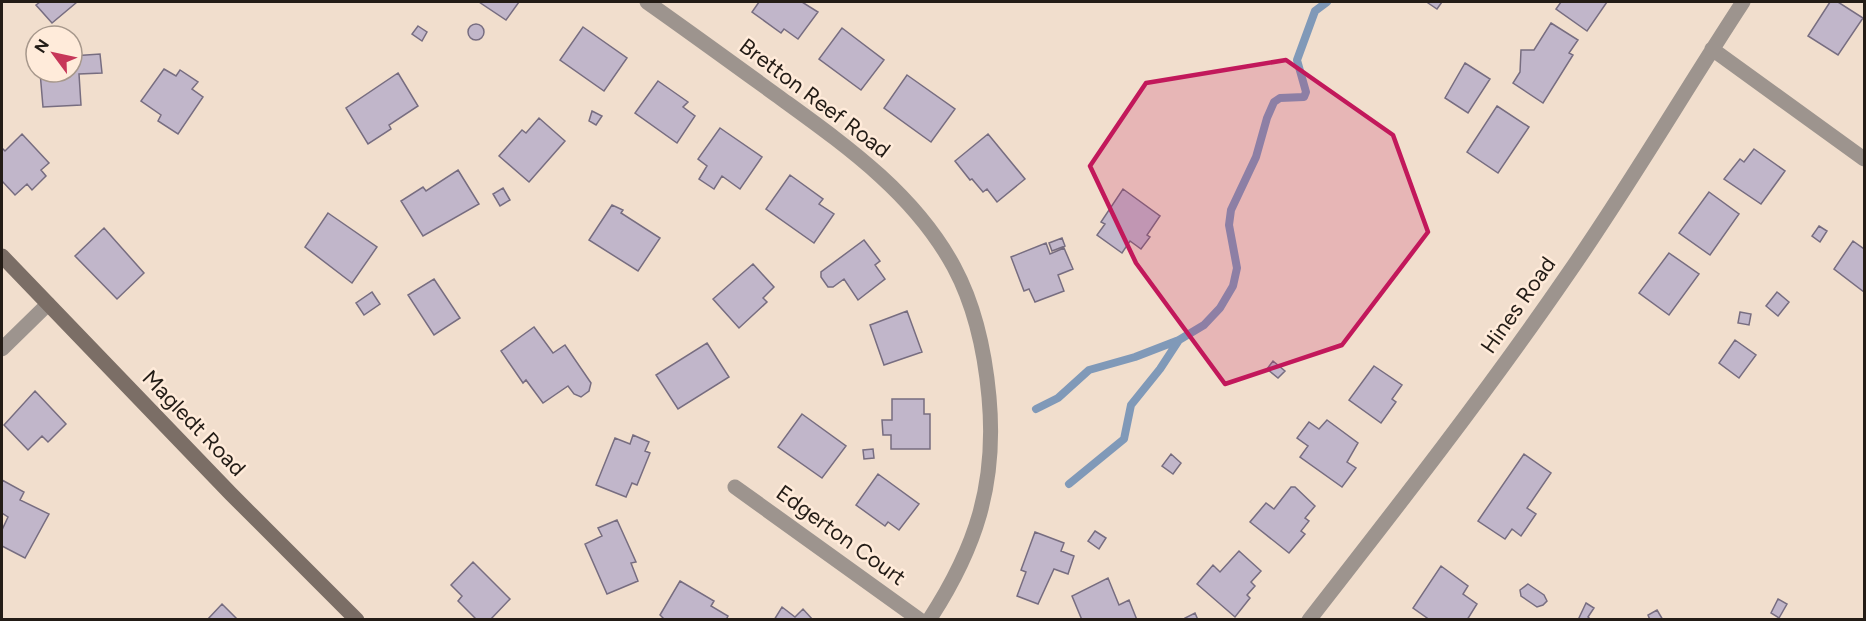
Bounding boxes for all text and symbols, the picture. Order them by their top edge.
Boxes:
north arrow [24,24,84,84]
street label: Bretton Reef Road [734,32,896,164]
text: N [31,36,53,56]
street label: Hines Road [1475,251,1561,359]
street label: Magledt Road [137,364,251,482]
street label: Edgerton Court [771,479,911,591]

